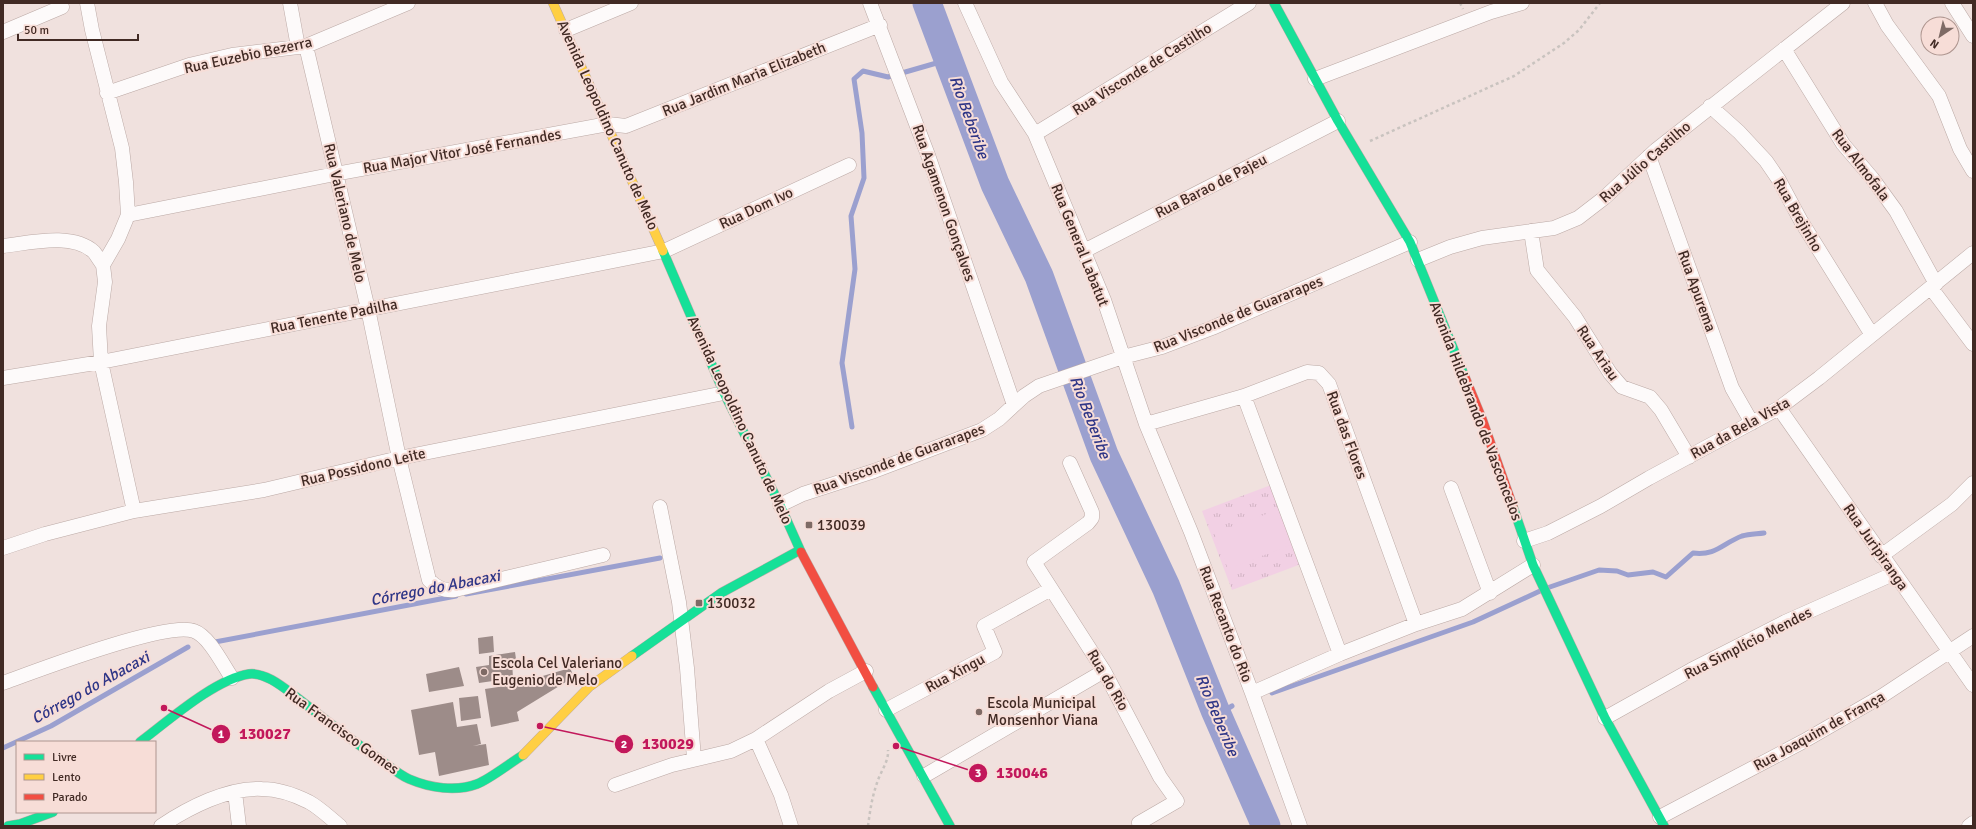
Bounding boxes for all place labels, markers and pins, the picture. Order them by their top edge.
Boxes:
place label: 130039 [817,516,866,534]
marker: 130039 [804,520,814,530]
place label: 130032 [707,594,756,612]
marker: 130032 [694,598,704,608]
place label: Escola Cel Valeriano Eugenio de Melo [492,654,622,689]
marker: Escola Cel Valeriano Eugenio de Melo [479,667,489,677]
place label: Escola Municipal Monsenhor Viana [987,694,1098,729]
marker: Escola Municipal Monsenhor Viana [974,707,984,717]
callout: 130027 [211,720,299,748]
callout: 130029 [614,730,702,758]
callout: 130046 [968,759,1056,787]

